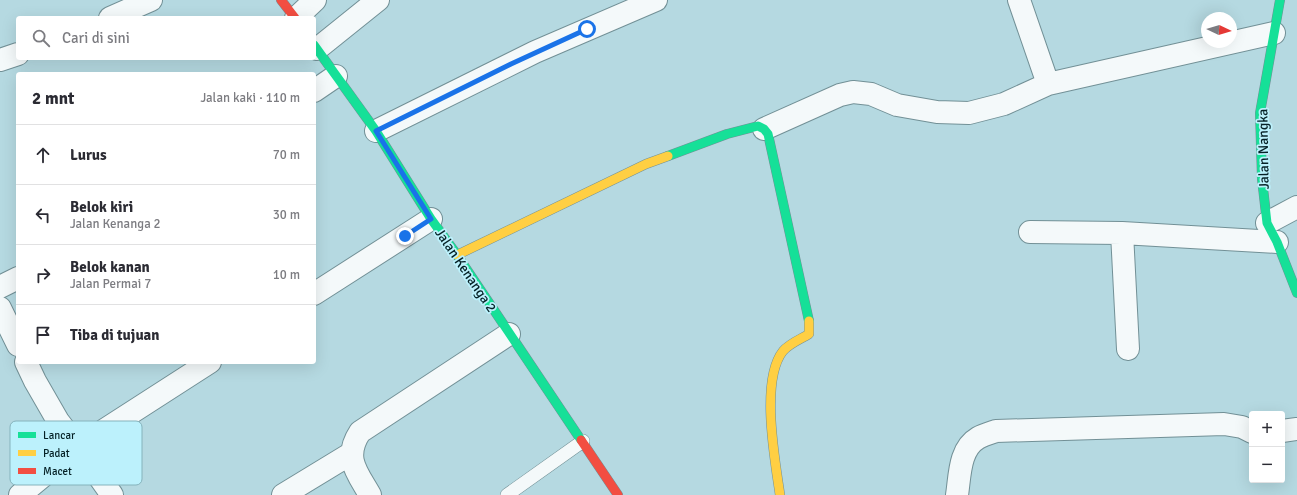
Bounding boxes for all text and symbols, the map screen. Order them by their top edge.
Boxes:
north arrow [1201,12,1237,48]
search box [16,16,316,60]
route start [578,20,596,38]
icon: search [30,27,52,49]
text: Cari di sini [62,29,130,47]
text: 2 mnt [32,88,74,109]
text: Jalan kaki · 110 m [201,90,300,106]
street label: Jalan Nangka [1254,108,1273,189]
icon: ahead [32,144,54,166]
text: Lurus [70,146,107,164]
text: 70 m [273,147,300,163]
text: Belok kiri [70,198,133,216]
icon: left [32,204,54,226]
text: 30 m [273,207,300,223]
text: Jalan Kenanga 2 [70,216,161,232]
street label: Jalan Kenanga 2 [431,225,500,315]
route end [396,227,414,245]
text: Belok kanan [70,258,150,276]
icon: right [32,264,54,286]
text: 10 m [273,267,300,283]
text: Jalan Permai 7 [70,276,151,292]
icon: arrive [32,324,54,346]
text: Tiba di tujuan [70,326,160,344]
map controls [1249,411,1285,483]
button: + [1249,411,1285,447]
legend [10,421,142,485]
text: Lancar [43,429,75,442]
text: Padat [43,447,70,460]
button: − [1249,447,1285,483]
text: Macet [43,465,72,478]

